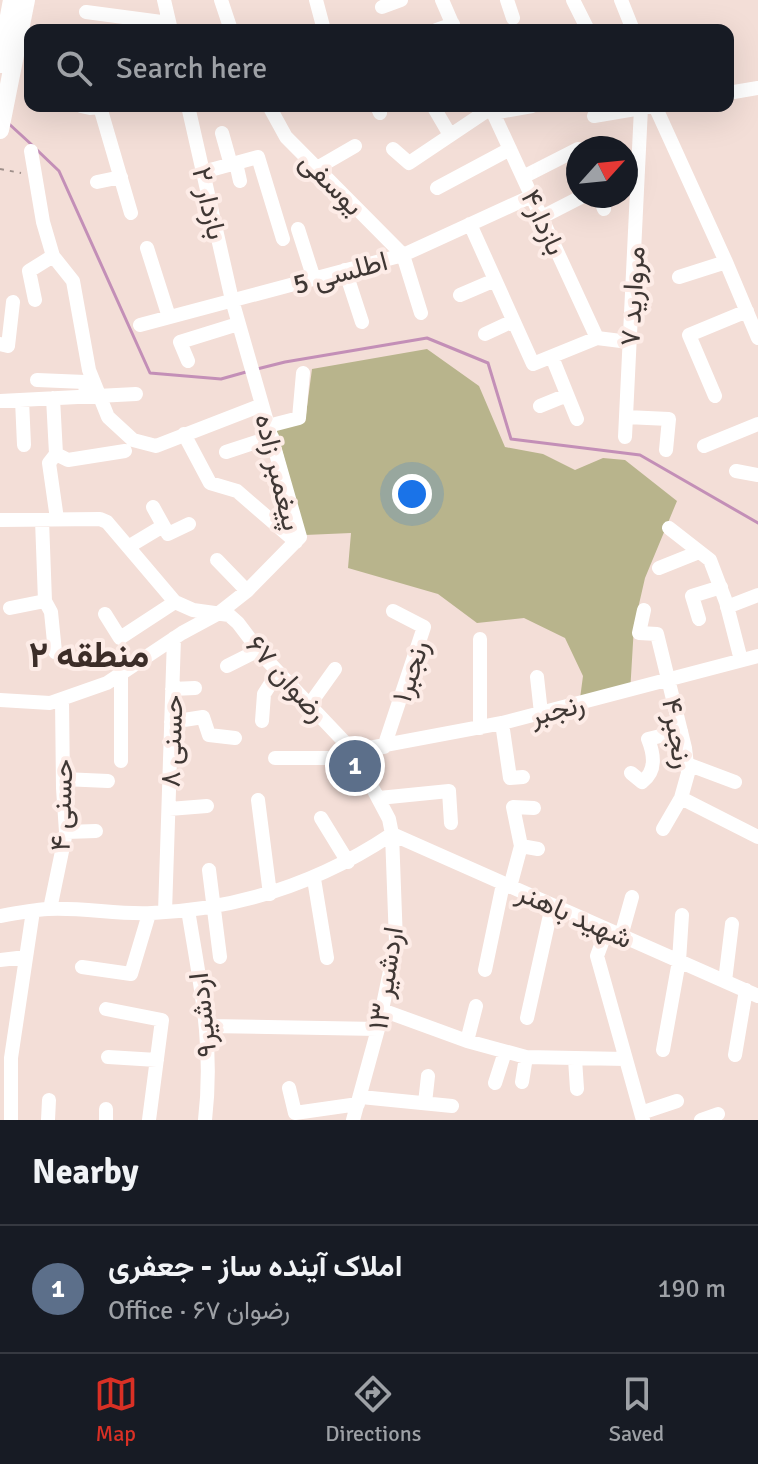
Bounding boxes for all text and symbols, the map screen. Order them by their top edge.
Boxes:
search box [24,24,734,112]
icon: search [52,46,96,90]
text: Search here [116,50,267,87]
north arrow [566,136,638,208]
street label: یوسفی [292,145,370,223]
street label: بازدار ۲ [184,164,234,243]
street label: بازدار۴ [513,184,573,261]
street label: اطلسی 5 [289,244,391,302]
street label: مروارید ۷ [613,245,653,347]
street label: پیغمبر زاده [246,410,309,534]
your location [392,474,432,514]
street label: رضوان ۶۷ [238,628,334,729]
district label: منطقه ۲ [29,633,149,678]
street label: رنجبر۱ [385,636,437,707]
street label: رنجبر [525,686,588,734]
street label: حسنی ۸ [153,694,191,788]
street label: رنجبر۴ [654,695,700,771]
pin: 1 [329,736,381,796]
street label: حسنی ۴ [43,758,81,852]
street label: شهید باهنر [511,875,637,956]
street label: اردشیر ۱۳ [361,924,411,1032]
street label: اردشیر۹ [182,971,224,1059]
text: Nearby [32,1151,139,1193]
text: املاک آینده ساز - جعفری [108,1248,402,1285]
text: 1 [51,1273,65,1305]
text: 190 m [657,1273,726,1305]
text: Office · رضوان ۶۷ [108,1295,290,1327]
tab: Map [94,1372,138,1447]
tab: Directions [325,1372,421,1447]
tab: Saved [609,1372,664,1447]

